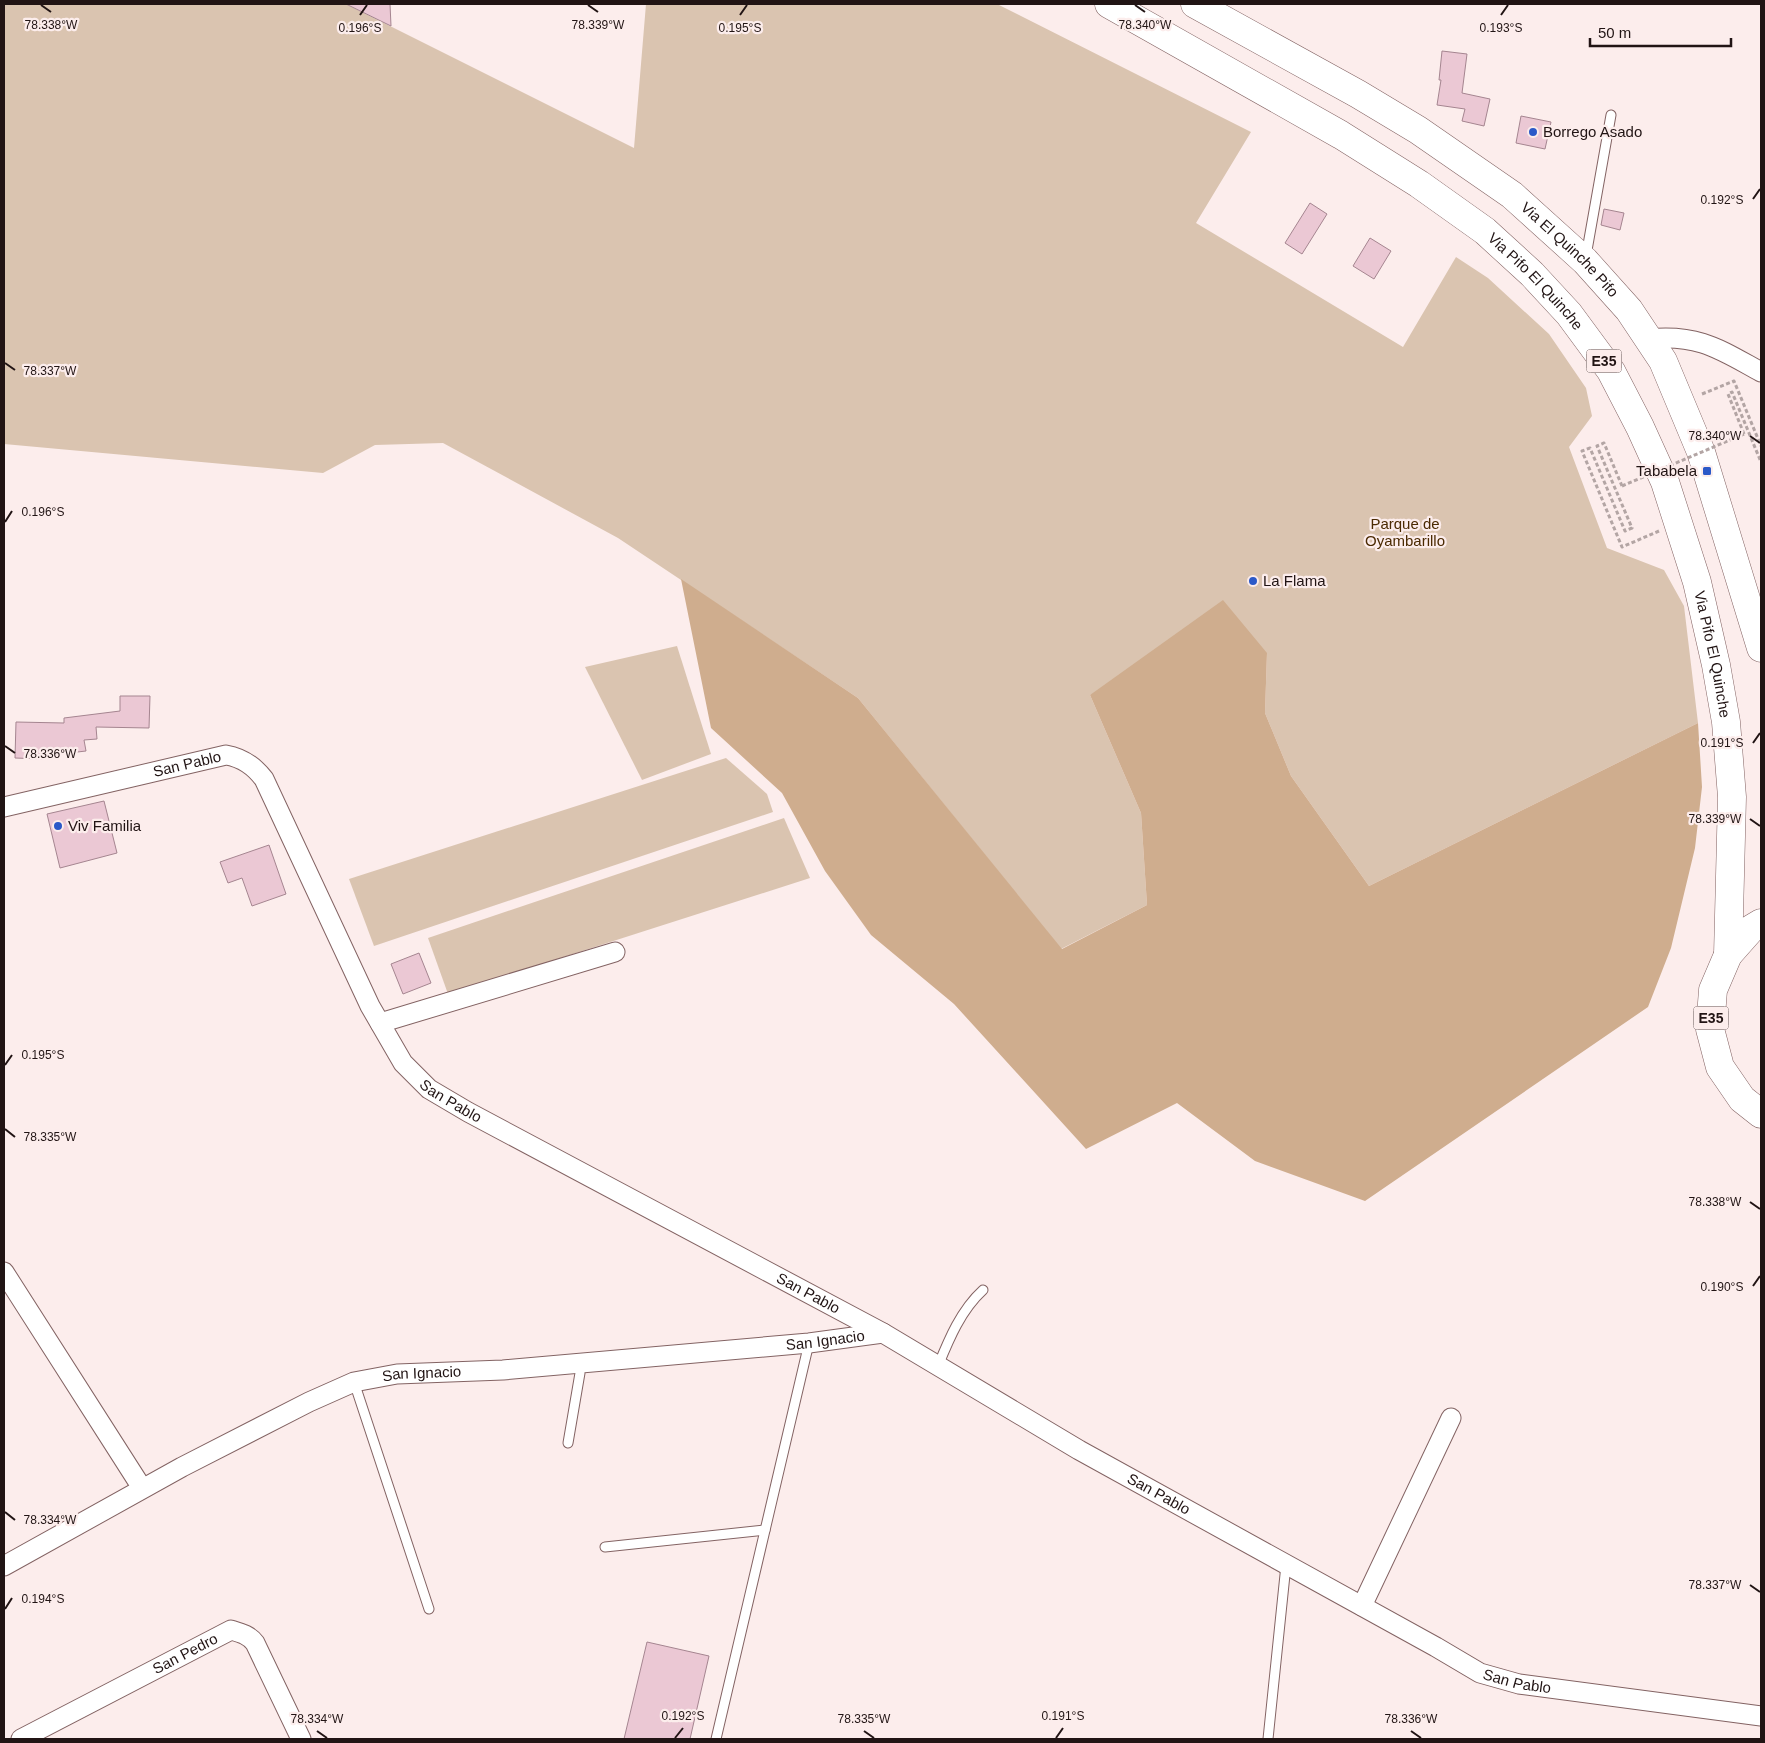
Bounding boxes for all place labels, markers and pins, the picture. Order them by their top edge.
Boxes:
place label: Borrego Asado [1543,123,1642,140]
marker: Borrego Asado [1527,126,1539,138]
place label: Tababela [1636,462,1698,479]
marker: Tababela [1701,465,1713,477]
place label: La Flama [1263,572,1326,589]
marker: La Flama [1247,575,1259,587]
place label: Viv Familia [68,817,142,834]
marker: Viv Familia [52,820,64,832]

